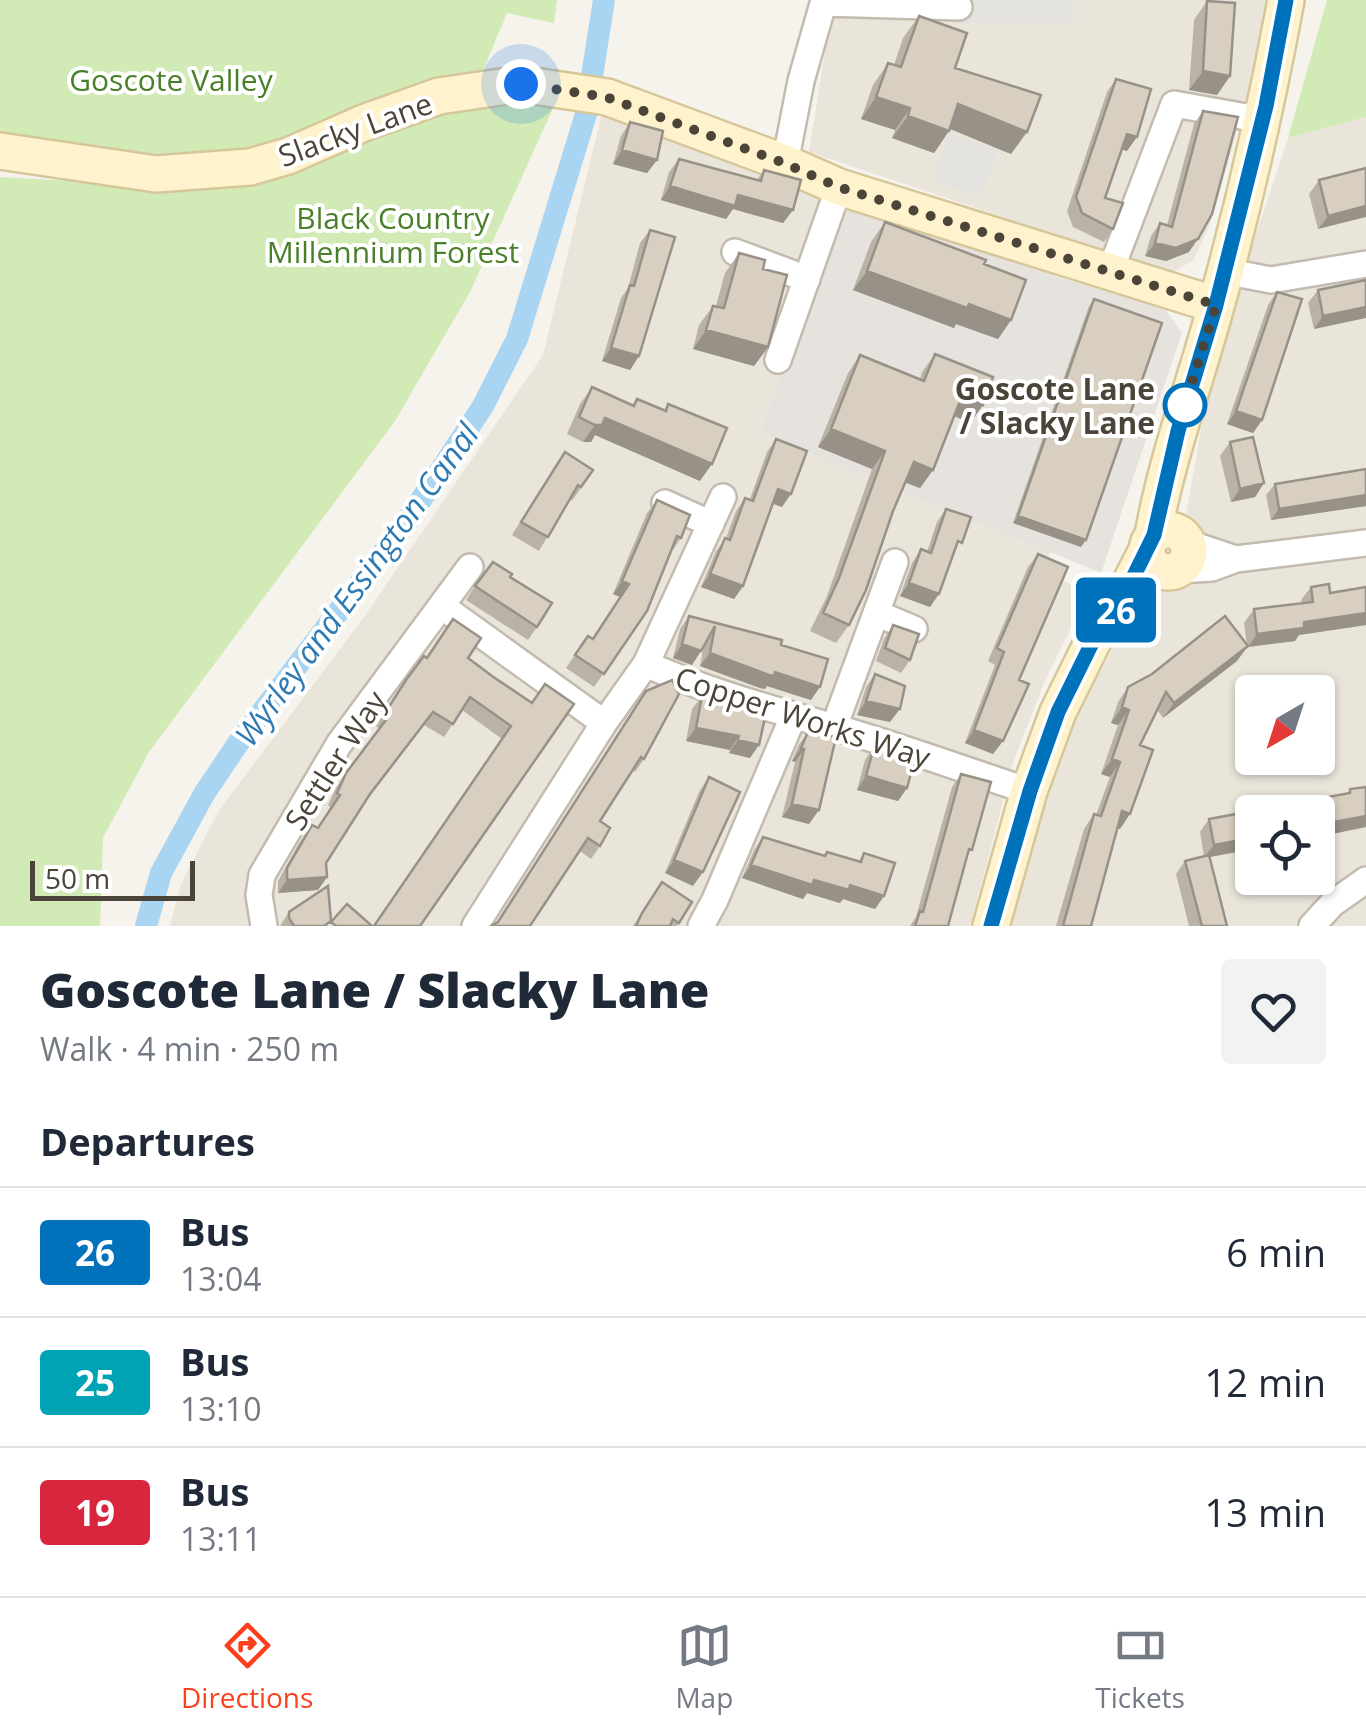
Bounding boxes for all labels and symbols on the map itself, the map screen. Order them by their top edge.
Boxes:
park label: Goscote Valley [69,59,274,100]
your location [496,59,546,109]
street label: Slacky Lane [272,82,438,176]
park label: Black Country Millennium Forest [267,197,519,272]
place label: Goscote Lane / Slacky Lane [955,368,1155,443]
marker: Goscote Lane / Slacky Lane [1164,384,1206,426]
water label: Wyrley and Essington Canal [224,413,488,754]
line badge: 26 [1071,578,1161,642]
street label: Copper Works Way [670,656,937,778]
north arrow [1235,675,1335,775]
street label: Settler Way [275,682,396,838]
scale bar [30,856,195,900]

